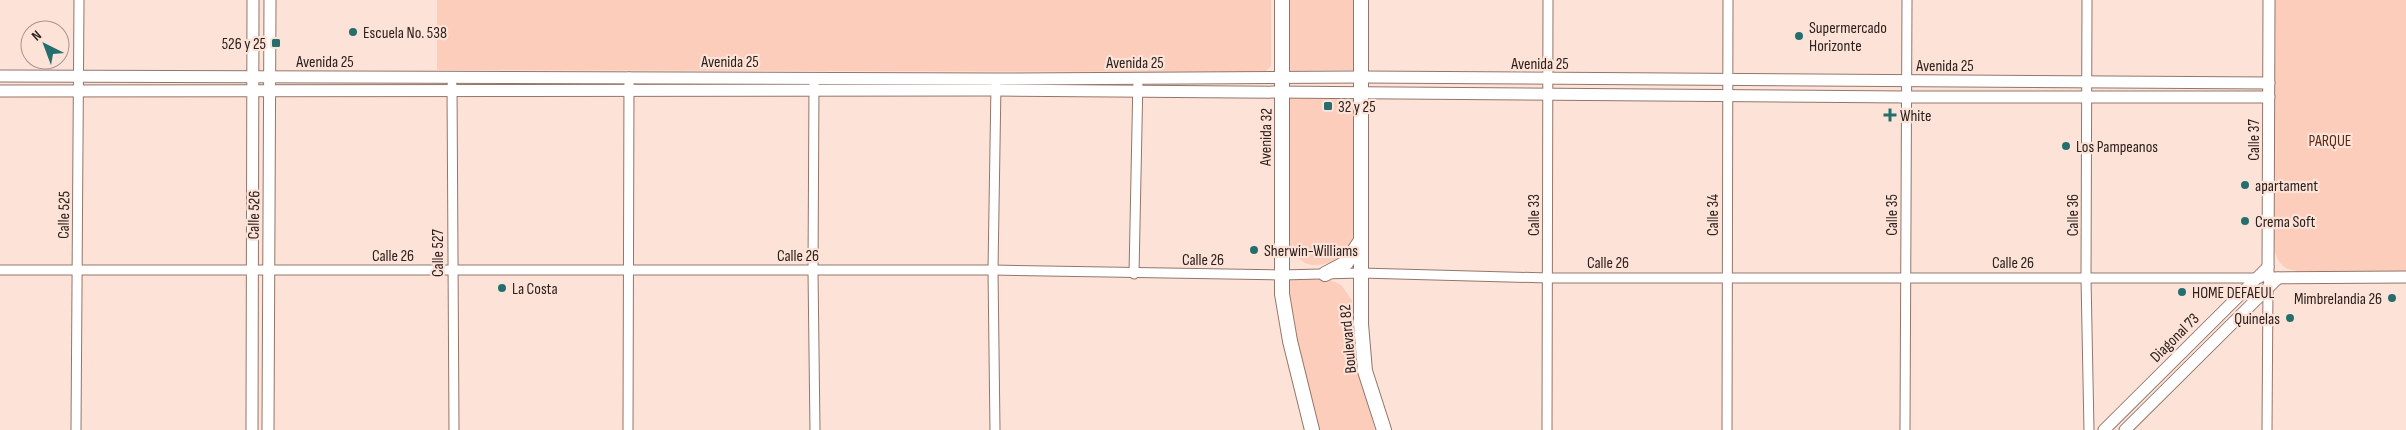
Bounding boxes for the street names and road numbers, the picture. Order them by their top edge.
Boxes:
street label: Avenida 25 [295,53,354,72]
street label: Avenida 25 [700,53,759,72]
street label: Avenida 25 [1105,54,1164,73]
street label: Avenida 25 [1510,55,1569,74]
street label: Avenida 25 [1915,57,1974,76]
street label: Avenida 32 [1256,108,1277,167]
street label: Calle 37 [2245,119,2264,161]
street label: Calle 525 [55,191,74,239]
street label: Calle 526 [245,191,264,239]
street label: Calle 33 [1525,194,1544,236]
street label: Calle 34 [1704,194,1723,236]
street label: Calle 35 [1883,194,1902,236]
street label: Calle 36 [2064,194,2083,236]
street label: Calle 527 [429,228,448,277]
street label: Calle 26 [372,247,414,266]
street label: Calle 26 [777,247,819,266]
street label: Calle 26 [1182,251,1224,270]
street label: Calle 26 [1587,254,1629,273]
street label: Calle 26 [1992,254,2034,273]
street label: Boulevard 82 [1336,304,1361,374]
street label: Diagonal 73 [2147,310,2204,367]

